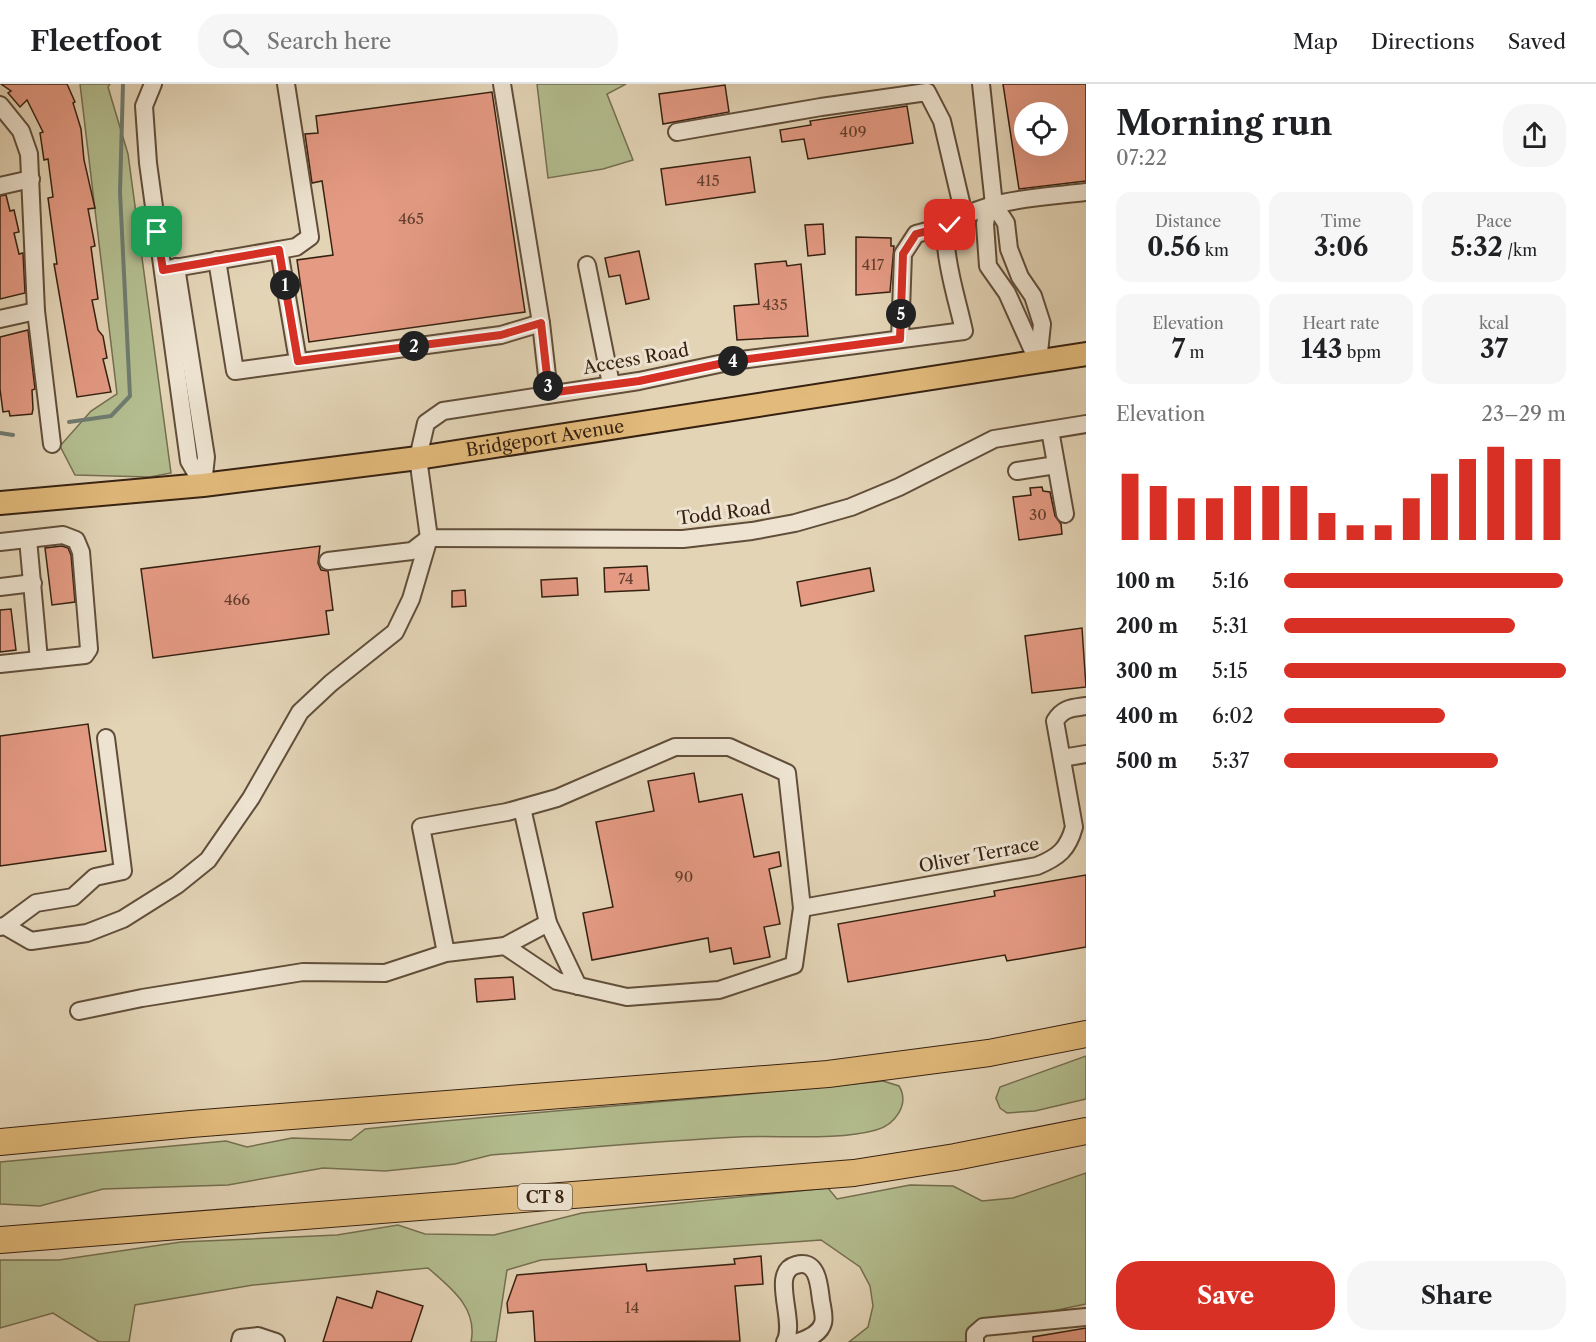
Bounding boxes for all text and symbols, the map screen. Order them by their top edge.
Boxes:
search box [198,14,618,68]
text: Fleetfoot [30,24,162,58]
icon: search [219,25,252,58]
text: Search here [267,28,391,55]
text: Map [1293,29,1338,54]
text: Directions [1371,29,1475,54]
text: Saved [1508,29,1566,54]
map controls [1014,102,1068,156]
button: locate [1014,102,1068,156]
text: Morning run [1116,103,1332,144]
button: share [1503,104,1566,167]
house number: 409 [840,122,866,141]
text: 07:22 [1116,146,1167,170]
house number: 415 [696,171,720,190]
pin [924,199,975,250]
pin [131,206,182,257]
icon: check [933,208,966,241]
house number: 465 [398,209,424,228]
text: Distance [1155,211,1221,231]
text: Time [1321,211,1361,231]
text: Pace [1476,211,1512,231]
icon: arrive [140,215,173,248]
text: 0.56 [1147,231,1200,263]
text: 3:06 [1314,231,1368,263]
text: 5:32 [1451,231,1503,263]
text: km [1200,240,1229,260]
text: /km [1503,240,1537,260]
house number: 417 [862,255,885,274]
pin: 1 [270,270,300,300]
text: 1 [281,275,289,295]
house number: 435 [762,295,788,314]
pin: 5 [886,299,916,329]
text: 5 [897,304,905,324]
text: Elevation [1152,313,1224,333]
text: Heart rate [1302,313,1380,333]
text: kcal [1479,313,1509,333]
pin: 2 [399,331,429,361]
text: 7 [1172,333,1185,365]
text: 143 [1301,333,1343,365]
text: 37 [1480,333,1508,365]
text: 2 [409,336,419,356]
street label: Access Road [580,339,691,379]
text: m [1185,342,1204,362]
text: bpm [1343,342,1381,362]
pin: 4 [718,346,748,376]
text: 4 [728,351,738,371]
pin: 3 [533,371,563,401]
text: 3 [543,376,553,396]
text: Elevation [1116,402,1205,426]
text: 23–29 m [1481,402,1566,426]
street label: Bridgeport Avenue [464,415,626,461]
street label: Todd Road [676,496,772,530]
house number: 30 [1029,505,1047,524]
house number: 74 [618,569,634,588]
text: 100 m [1116,569,1175,593]
text: 5:16 [1212,569,1249,593]
house number: 466 [224,590,250,609]
text: 200 m [1116,614,1178,638]
text: 5:31 [1212,614,1248,638]
text: 300 m [1116,659,1178,683]
text: 5:15 [1212,659,1248,683]
text: 400 m [1116,704,1178,728]
text: 6:02 [1212,704,1254,728]
text: 500 m [1116,749,1177,773]
text: 5:37 [1212,749,1249,773]
street label: Oliver Terrace [917,833,1041,877]
house number: 90 [675,867,693,886]
road number: CT 8 [518,1184,572,1210]
button: Save [1116,1261,1335,1330]
button: Share [1347,1261,1566,1330]
house number: 14 [625,1298,639,1317]

